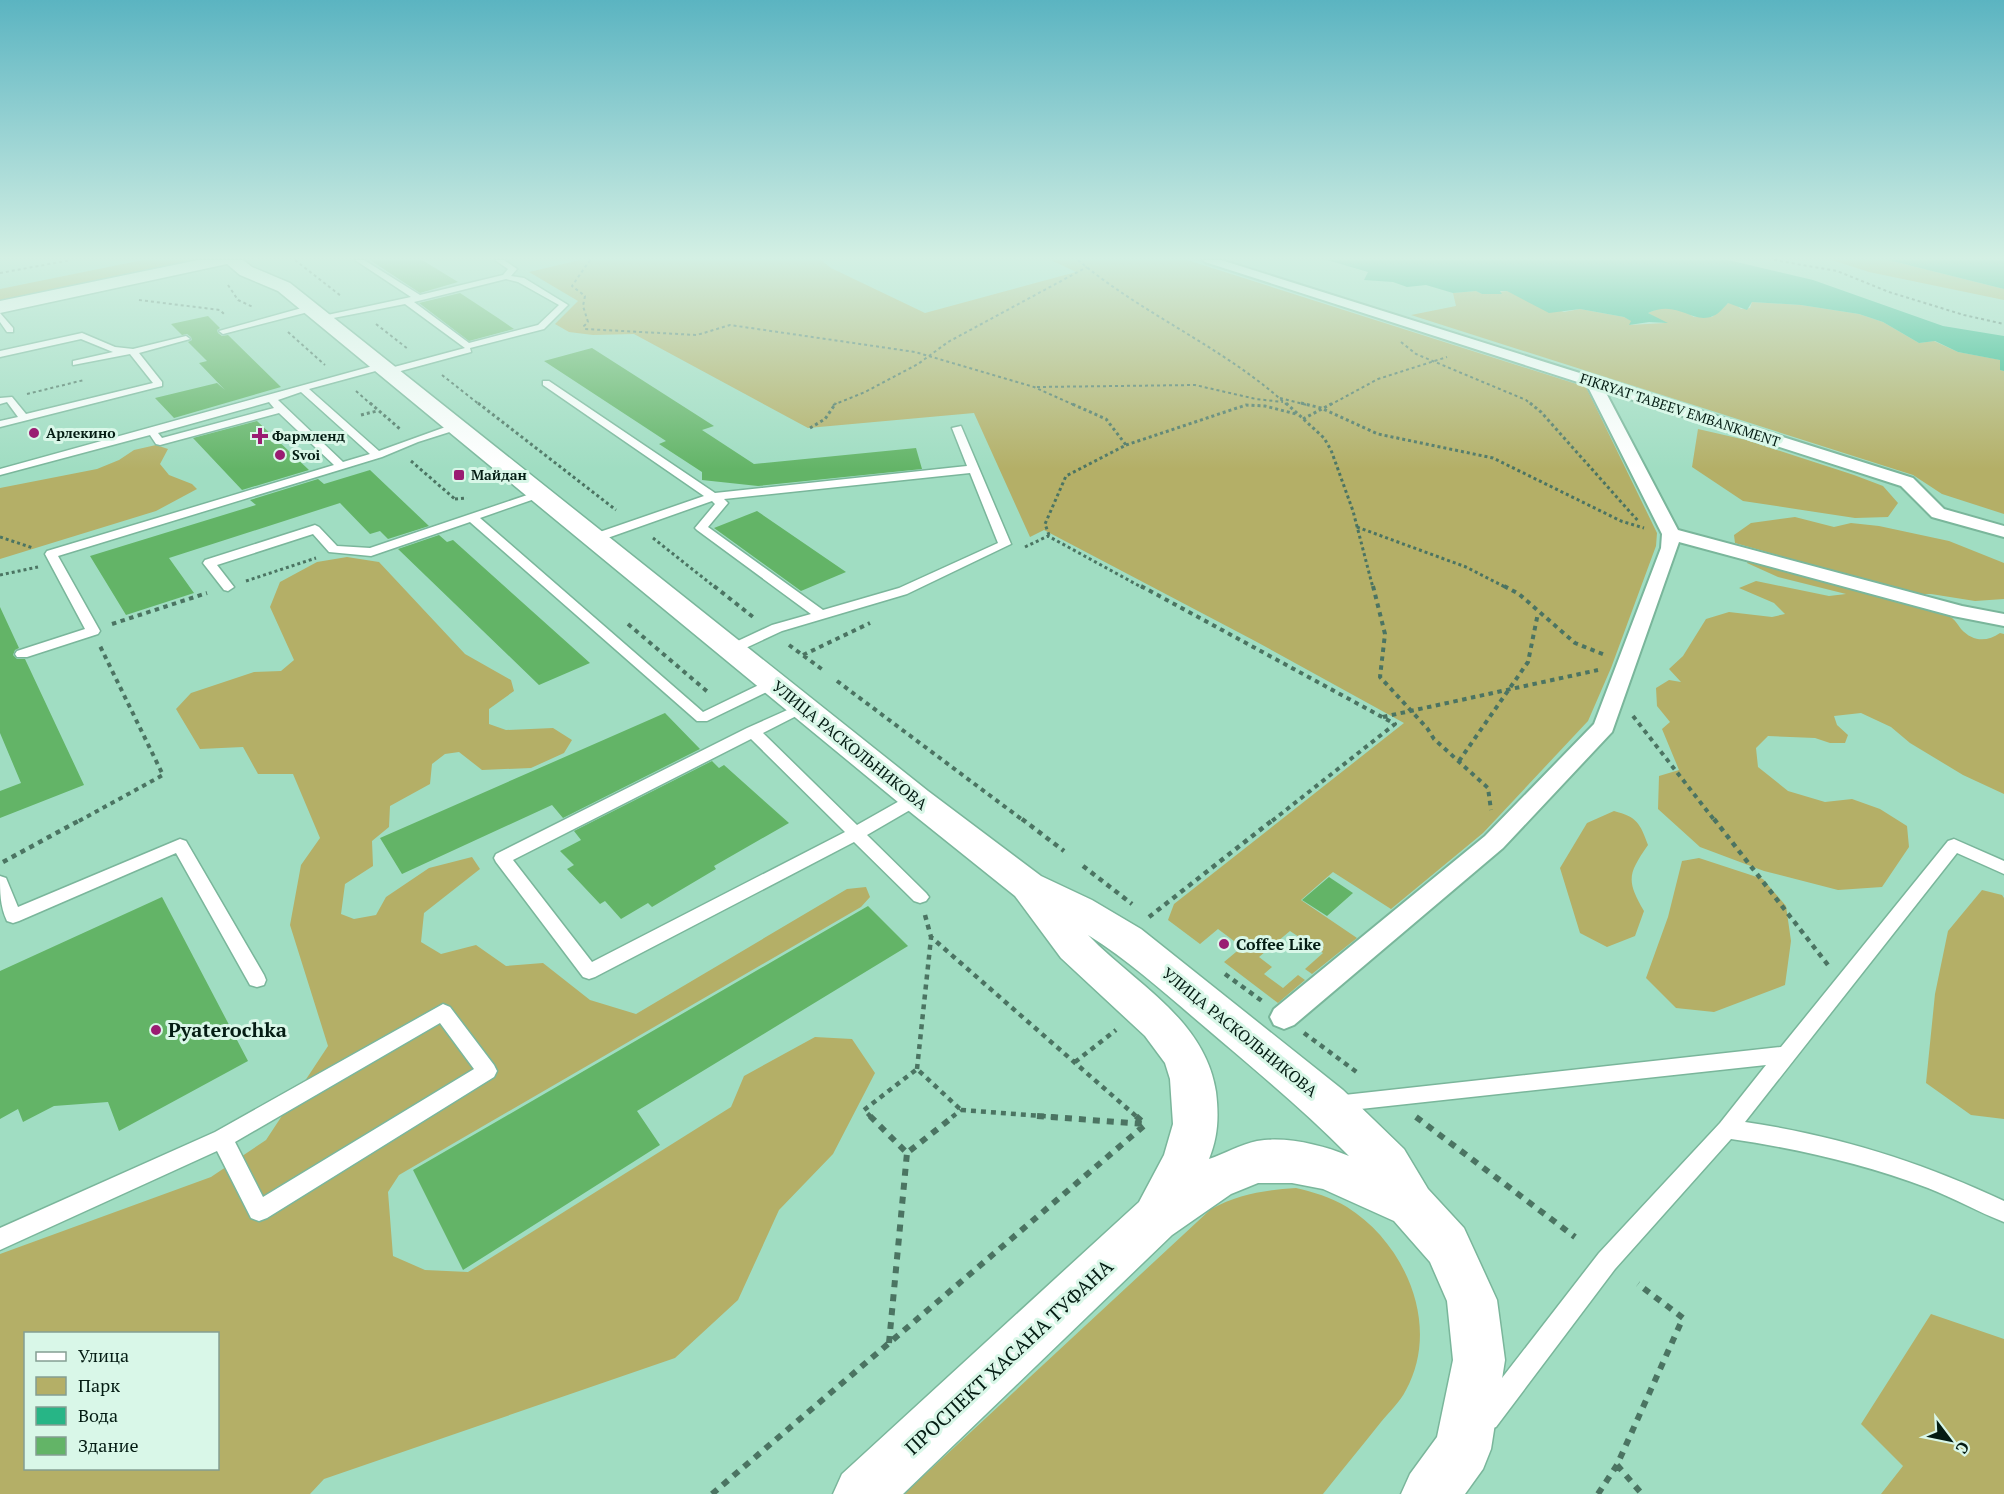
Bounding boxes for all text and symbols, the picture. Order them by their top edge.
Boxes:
street label: FIKRYAT TABEEV EMBANKMENT [1578,368,1783,451]
place label: Арлекино [46,423,116,442]
marker: Арлекино [27,426,41,440]
place label: Фармленд [272,426,345,445]
marker: Фармленд [253,429,267,443]
place label: Svoi [292,445,320,464]
marker: Svoi [273,448,287,462]
place label: Майдан [471,465,527,484]
marker: Майдан [452,468,466,482]
street label: УЛИЦА РАСКОЛЬНИКОВА [768,675,933,815]
place label: Coffee Like [1236,933,1321,955]
marker: Coffee Like [1217,937,1231,951]
street label: УЛИЦА РАСКОЛЬНИКОВА [1158,962,1323,1102]
place label: Pyaterochka [168,1016,287,1043]
marker: Pyaterochka [149,1023,163,1037]
street label: ПРОСПЕКТ ХАСАНА ТУФАНА [899,1253,1119,1460]
legend [24,1332,219,1470]
text: Улица [78,1343,129,1367]
text: Парк [78,1373,120,1397]
text: Вода [78,1403,118,1427]
north arrow [1920,1410,1980,1470]
text: Здание [78,1433,138,1457]
text: С [1951,1438,1975,1458]

